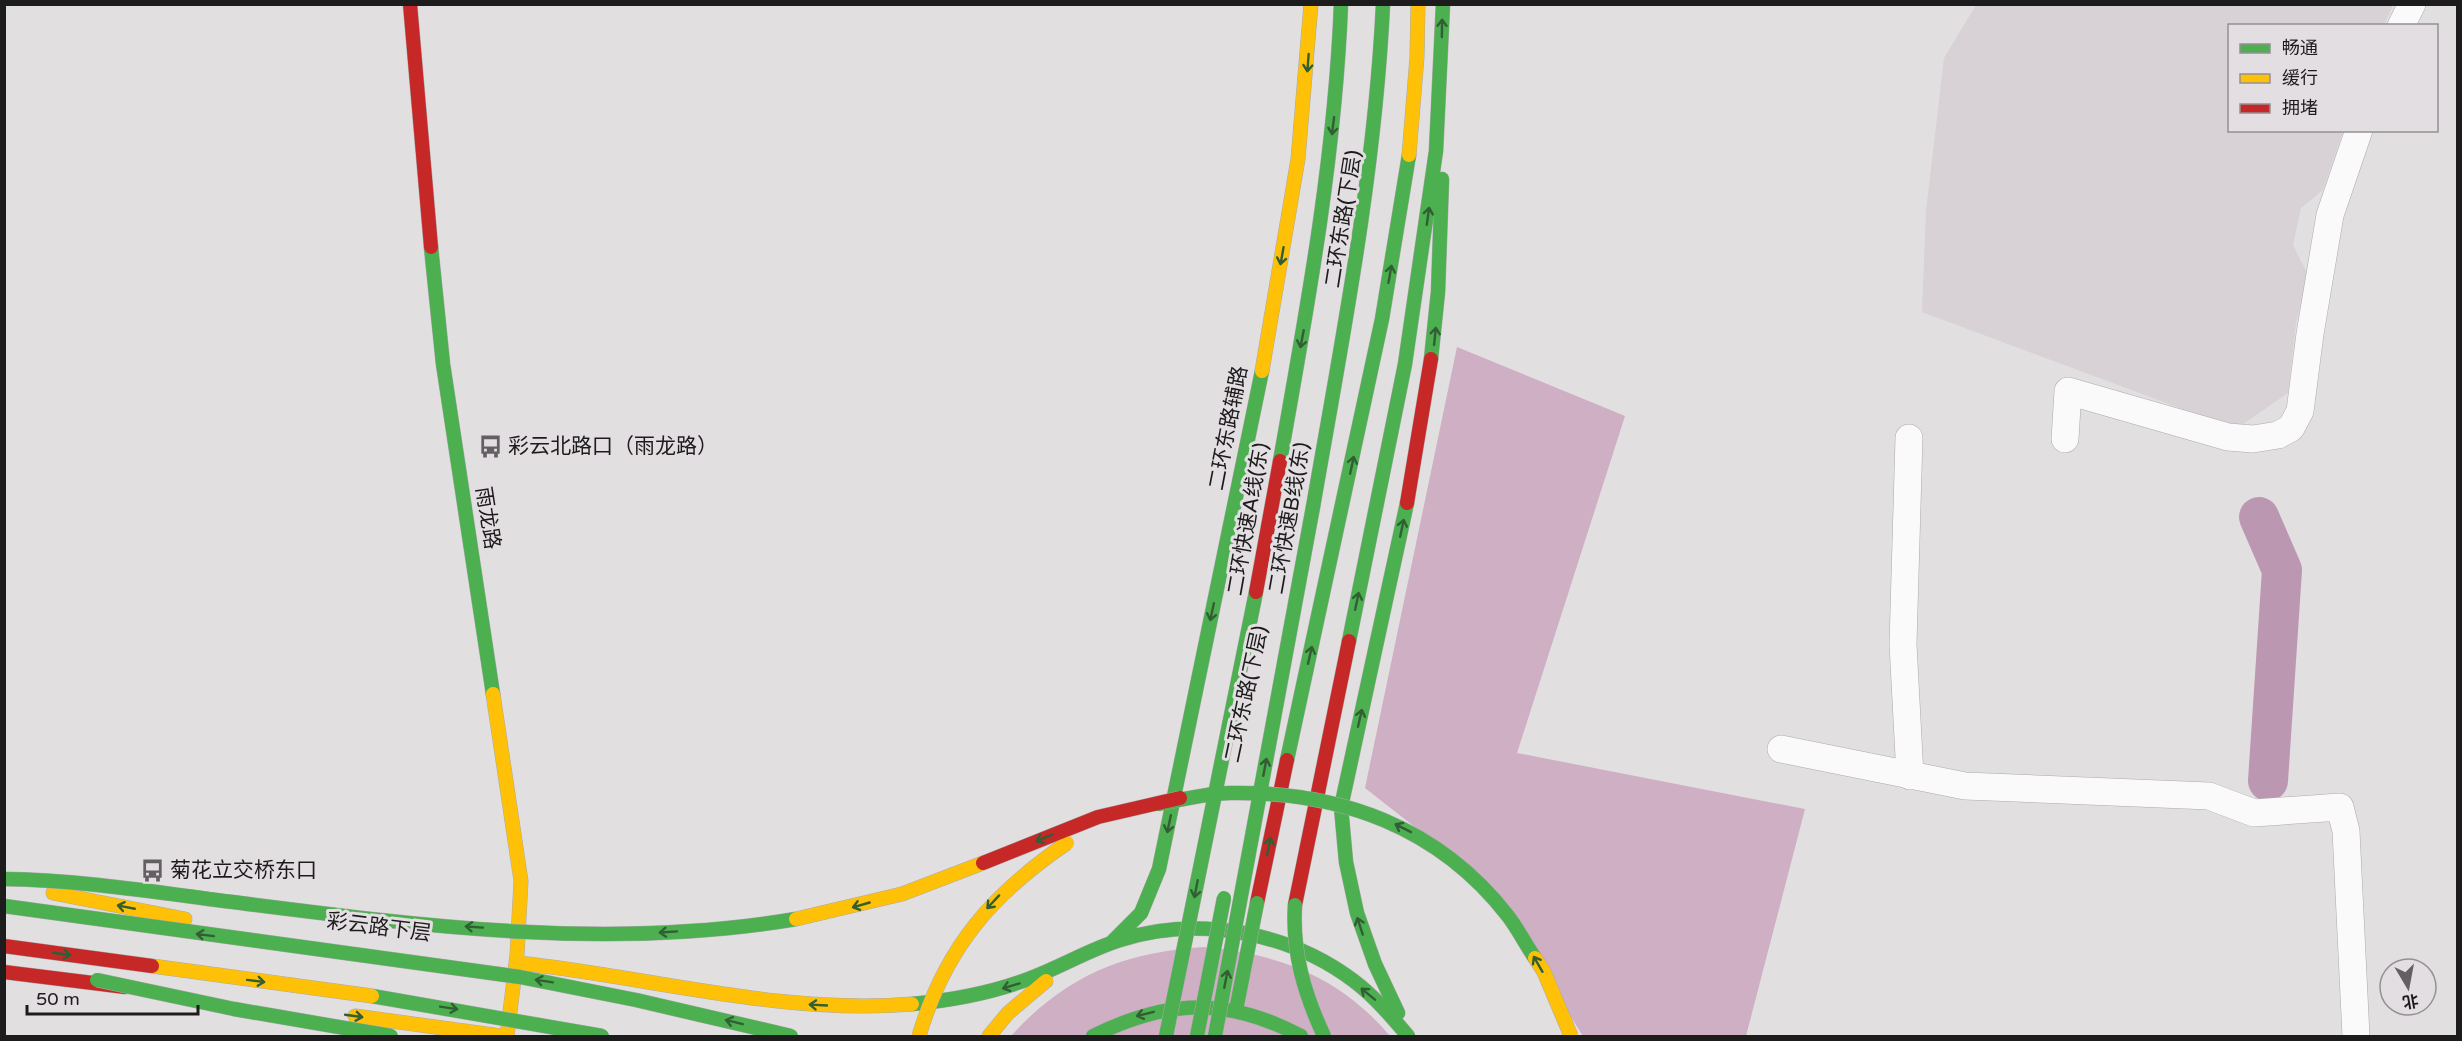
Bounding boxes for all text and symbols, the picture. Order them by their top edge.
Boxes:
one-way arrow [1436,18,1448,38]
legend [2228,24,2438,132]
text: 畅通 [2282,37,2318,59]
one-way arrow [1303,52,1314,72]
text: 缓行 [2282,67,2318,89]
text: 拥堵 [2282,97,2318,119]
one-way arrow [1327,115,1338,135]
street label: 二环东路(下层) [1320,148,1367,290]
one-way arrow [1422,207,1433,227]
one-way arrow [1276,246,1287,265]
one-way arrow [1385,264,1396,284]
one-way arrow [1430,327,1441,347]
one-way arrow [1296,329,1307,349]
street label: 二环东路辅路 [1204,364,1253,492]
bus stop icon: 彩云北路口（雨龙路） [477,433,503,459]
place label: 彩云北路口（雨龙路） [508,434,718,459]
street label: 二环快速B线(东) [1264,440,1315,596]
street label: 二环快速A线(东) [1223,441,1274,597]
one-way arrow [1347,456,1358,475]
street label: 雨龙路 [470,485,505,551]
one-way arrow [1397,519,1408,538]
one-way arrow [1352,592,1363,611]
one-way arrow [1206,602,1217,622]
street label: 二环东路(下层) [1220,623,1273,765]
one-way arrow [1305,646,1316,666]
one-way arrow [1354,709,1366,728]
one-way arrow [1260,757,1271,777]
one-way arrow [1163,814,1174,833]
one-way arrow [1395,822,1413,834]
one-way arrow [1035,833,1054,844]
one-way arrow [1264,837,1275,856]
bus stop icon: 菊花立交桥东口 [139,857,165,883]
place label: 菊花立交桥东口 [170,858,317,883]
one-way arrow [1190,879,1201,898]
one-way arrow [986,894,1000,909]
one-way arrow [852,900,871,911]
one-way arrow [117,901,136,912]
street label: 彩云路下层 [325,909,433,946]
one-way arrow [1354,917,1365,936]
one-way arrow [464,921,484,932]
one-way arrow [659,927,679,938]
one-way arrow [196,929,215,940]
one-way arrow [52,949,72,960]
one-way arrow [1532,956,1544,973]
north arrow [2378,957,2438,1017]
one-way arrow [1220,970,1231,989]
one-way arrow [534,975,554,986]
one-way arrow [245,976,265,987]
scale bar [27,978,198,1016]
one-way arrow [1001,981,1020,992]
text: 50 m [36,988,80,1010]
one-way arrow [1360,988,1376,1001]
text: 北 [2401,990,2420,1012]
one-way arrow [808,999,828,1010]
one-way arrow [438,1003,458,1014]
one-way arrow [1136,1008,1155,1020]
one-way arrow [344,1010,364,1021]
one-way arrow [725,1016,744,1028]

